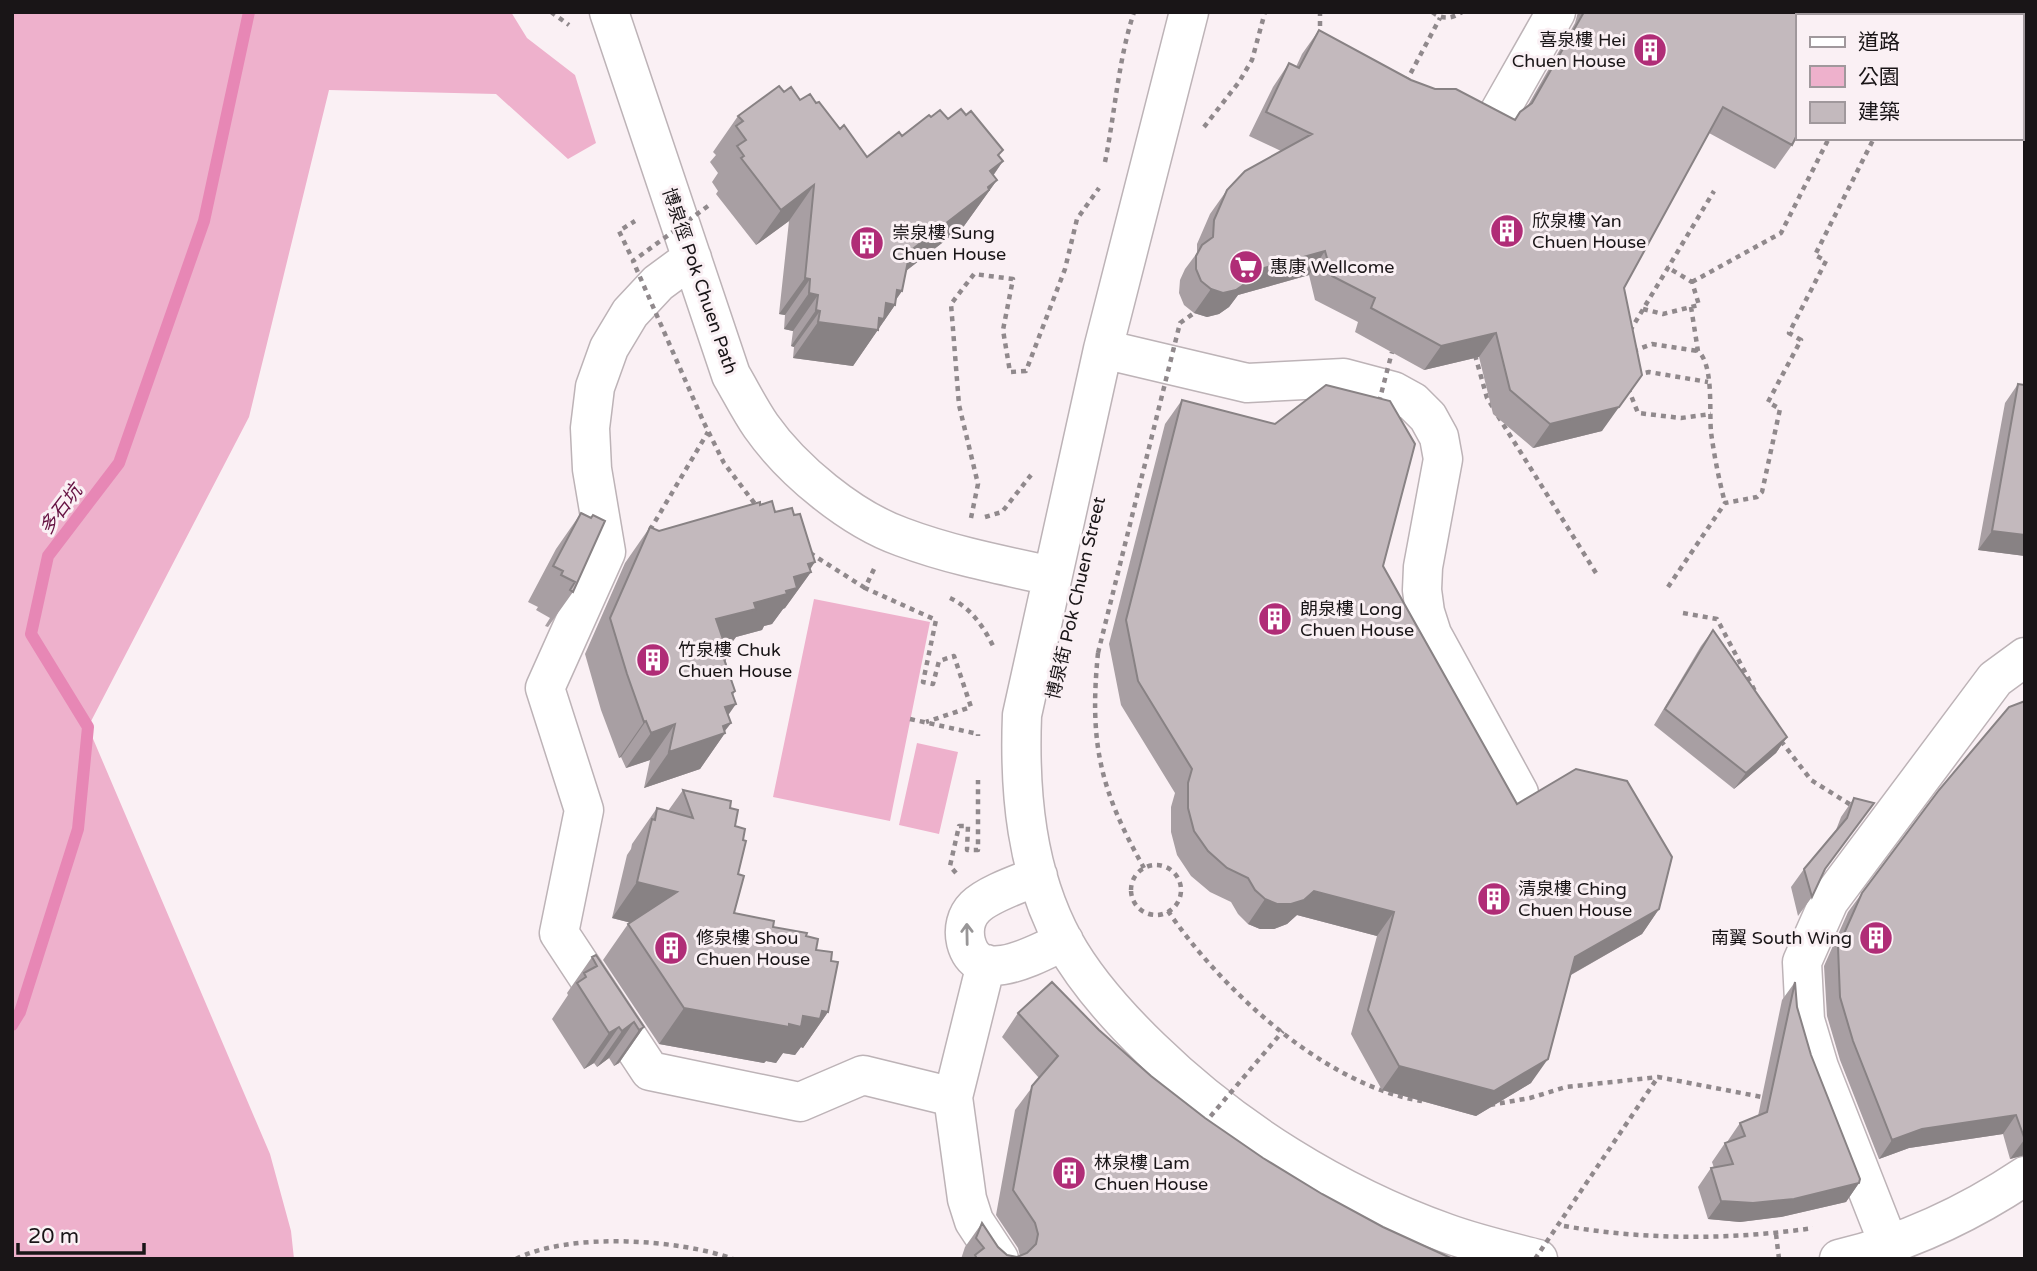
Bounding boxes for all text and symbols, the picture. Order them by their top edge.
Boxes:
legend [1796,14,2023,140]
place label: 喜泉樓 Hei Chuen House [1512,29,1626,72]
text: 道路 [1858,30,1900,55]
building icon: 喜泉樓 Hei Chuen House [1631,31,1669,69]
text: 公園 [1858,65,1900,90]
text: 建築 [1858,100,1900,125]
street label: 博泉徑 Pok Chuen Path [658,185,742,377]
place label: 欣泉樓 Yan Chuen House [1532,210,1646,253]
building icon: 欣泉樓 Yan Chuen House [1488,212,1526,250]
place label: 崇泉樓 Sung Chuen House [892,222,1006,265]
building icon: 崇泉樓 Sung Chuen House [848,224,886,262]
supermarket icon: 惠康 Wellcome [1227,248,1265,286]
place label: 惠康 Wellcome [1270,256,1394,278]
water label: 多石坑 [35,478,89,539]
street label: 博泉街 Pok Chuen Street [1042,494,1110,702]
place label: 朗泉樓 Long Chuen House [1300,598,1414,641]
building icon: 朗泉樓 Long Chuen House [1256,600,1294,638]
place label: 竹泉樓 Chuk Chuen House [678,639,792,682]
building icon: 竹泉樓 Chuk Chuen House [634,641,672,679]
place label: 清泉樓 Ching Chuen House [1518,878,1632,921]
building icon: 清泉樓 Ching Chuen House [1475,880,1513,918]
building icon: 南翼 South Wing [1857,919,1895,957]
one-way arrow [960,923,974,946]
place label: 修泉樓 Shou Chuen House [696,927,810,970]
place label: 南翼 South Wing [1711,927,1852,949]
building icon: 修泉樓 Shou Chuen House [652,929,690,967]
place label: 林泉樓 Lam Chuen House [1094,1152,1208,1195]
building icon: 林泉樓 Lam Chuen House [1050,1154,1088,1192]
scale bar [18,1212,144,1256]
text: 20 m [28,1224,79,1249]

